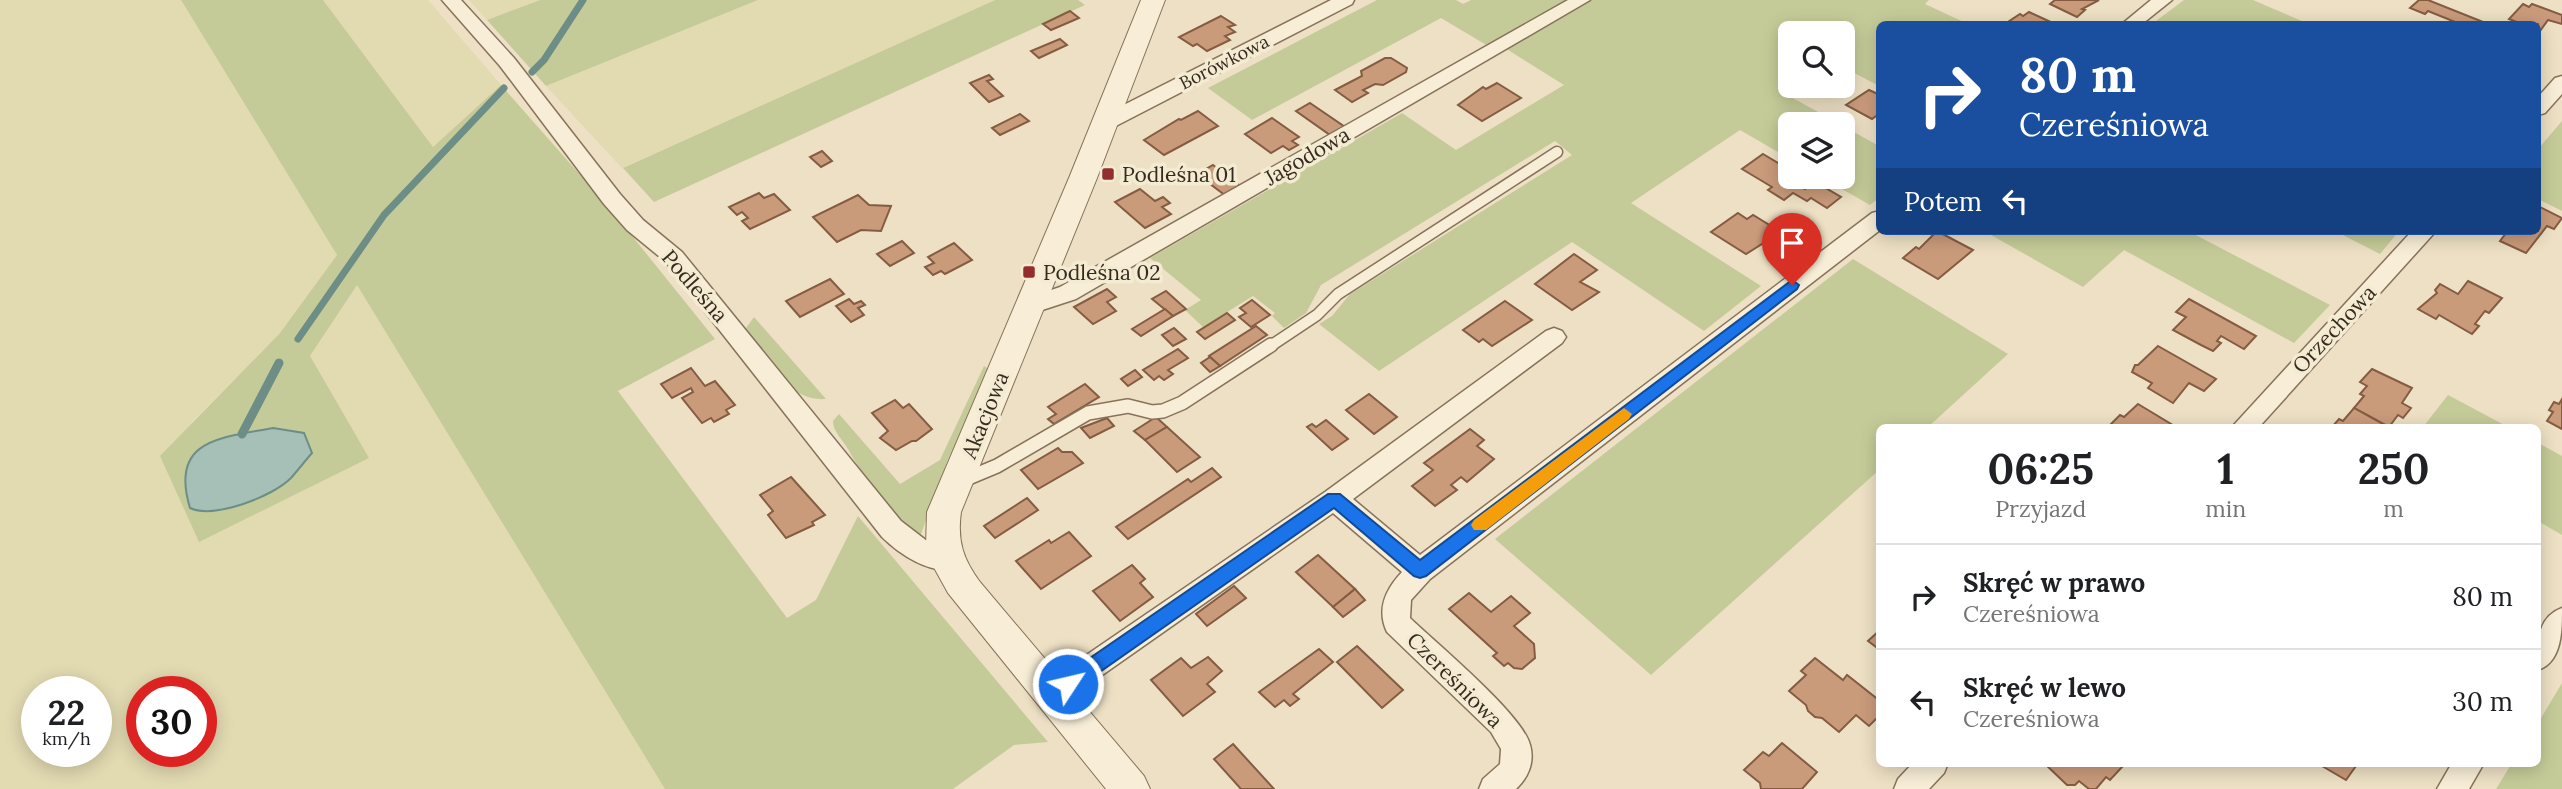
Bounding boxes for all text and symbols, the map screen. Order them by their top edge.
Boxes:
map controls [1778,21,1855,189]
button: search [1778,21,1855,98]
street label: Borówkowa [1175,30,1273,94]
text: 80 m [2019,43,2136,105]
icon: right [1904,49,1995,140]
text: Czereśniowa [2019,104,2209,145]
button: layers [1778,112,1855,189]
street label: Jagodowa [1259,121,1355,192]
place label: Podleśna 01 [1122,161,1236,188]
marker: Podleśna 01 [1100,166,1116,182]
icon: left [1996,182,2034,220]
text: Potem [1904,185,1982,218]
pin [1762,213,1822,285]
icon: arrive [1773,224,1811,262]
street label: Podleśna [656,244,734,328]
place label: Podleśna 02 [1043,259,1160,286]
marker: Podleśna 02 [1021,264,1037,280]
street label: Orzechowa [2286,279,2382,379]
street label: Akacjowa [955,367,1015,463]
text: 06:25 [1987,442,2094,496]
text: 1 [2217,442,2234,496]
text: 250 [2358,442,2430,496]
text: Przyjazd [1995,494,2086,523]
text: min [2205,494,2246,523]
text: m [2383,494,2404,523]
text: Skręć w prawo [1963,566,2145,599]
icon: right [1904,578,1942,616]
text: 80 m [2452,580,2513,613]
text: Czereśniowa [1963,599,2100,628]
street label: Czereśniowa [1401,626,1509,734]
position arrow [1031,647,1105,721]
text: Skręć w lewo [1963,671,2126,704]
speed limit sign: 30 [126,676,217,767]
icon: left [1904,683,1942,721]
text: 30 m [2452,685,2513,718]
text: 22 [48,690,85,735]
text: Czereśniowa [1963,704,2100,733]
text: km/h [42,727,91,750]

